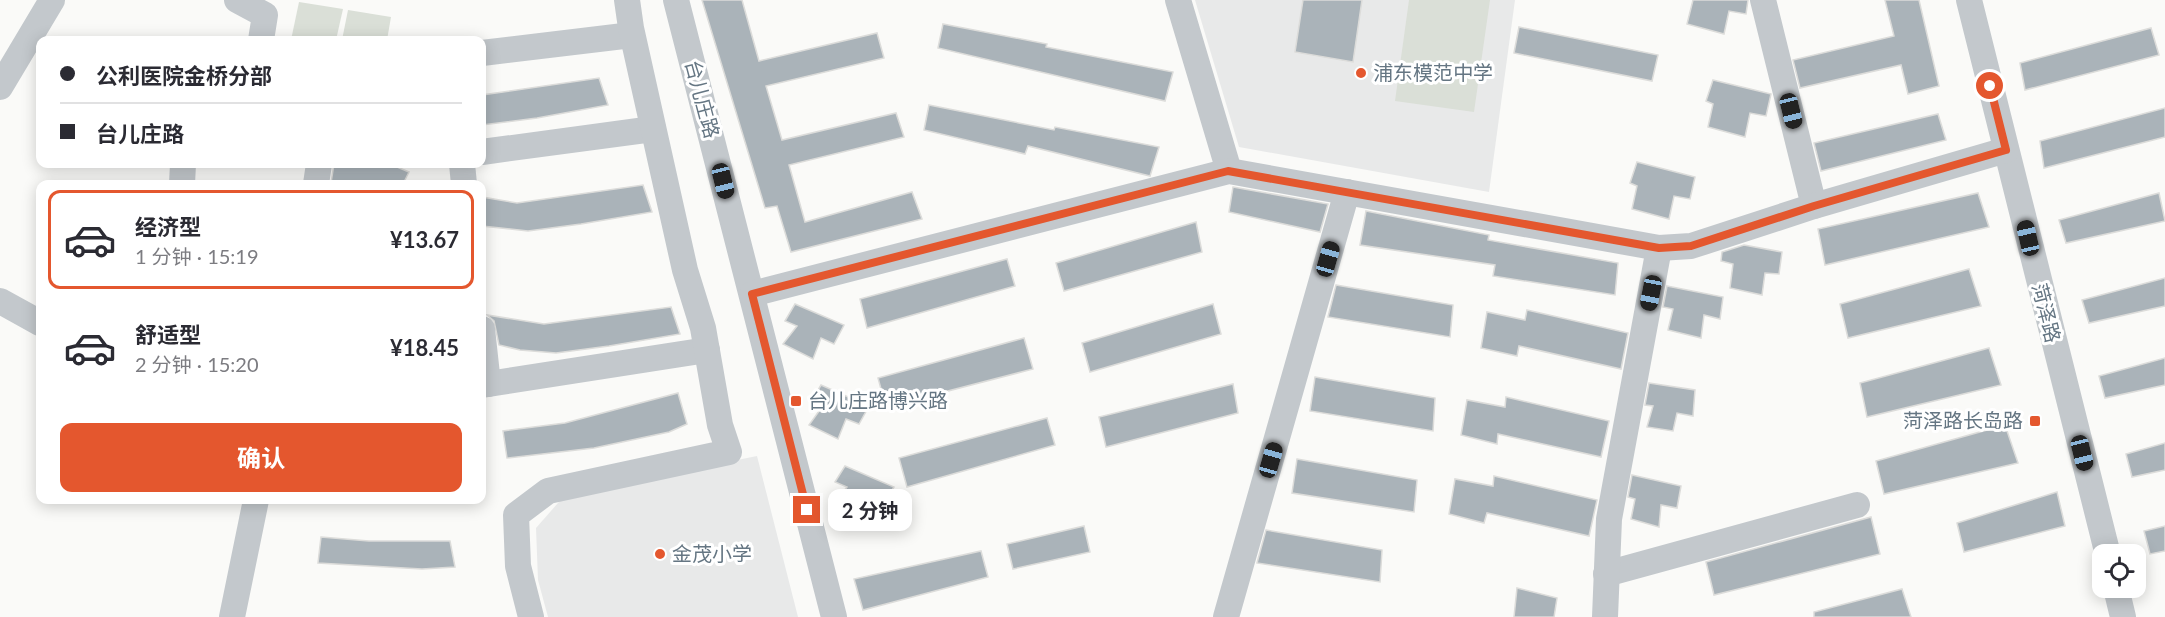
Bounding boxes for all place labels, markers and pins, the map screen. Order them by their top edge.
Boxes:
place label: 浦东模范中学 [1373,60,1493,84]
marker: 浦东模范中学 [1354,66,1368,80]
place label: 台儿庄路博兴路 [808,388,948,412]
marker: 台儿庄路博兴路 [789,394,803,408]
place label: 菏泽路长岛路 [1903,408,2023,432]
marker: 菏泽路长岛路 [2028,414,2042,428]
place label: 金茂小学 [672,541,752,565]
marker: 金茂小学 [653,547,667,561]

